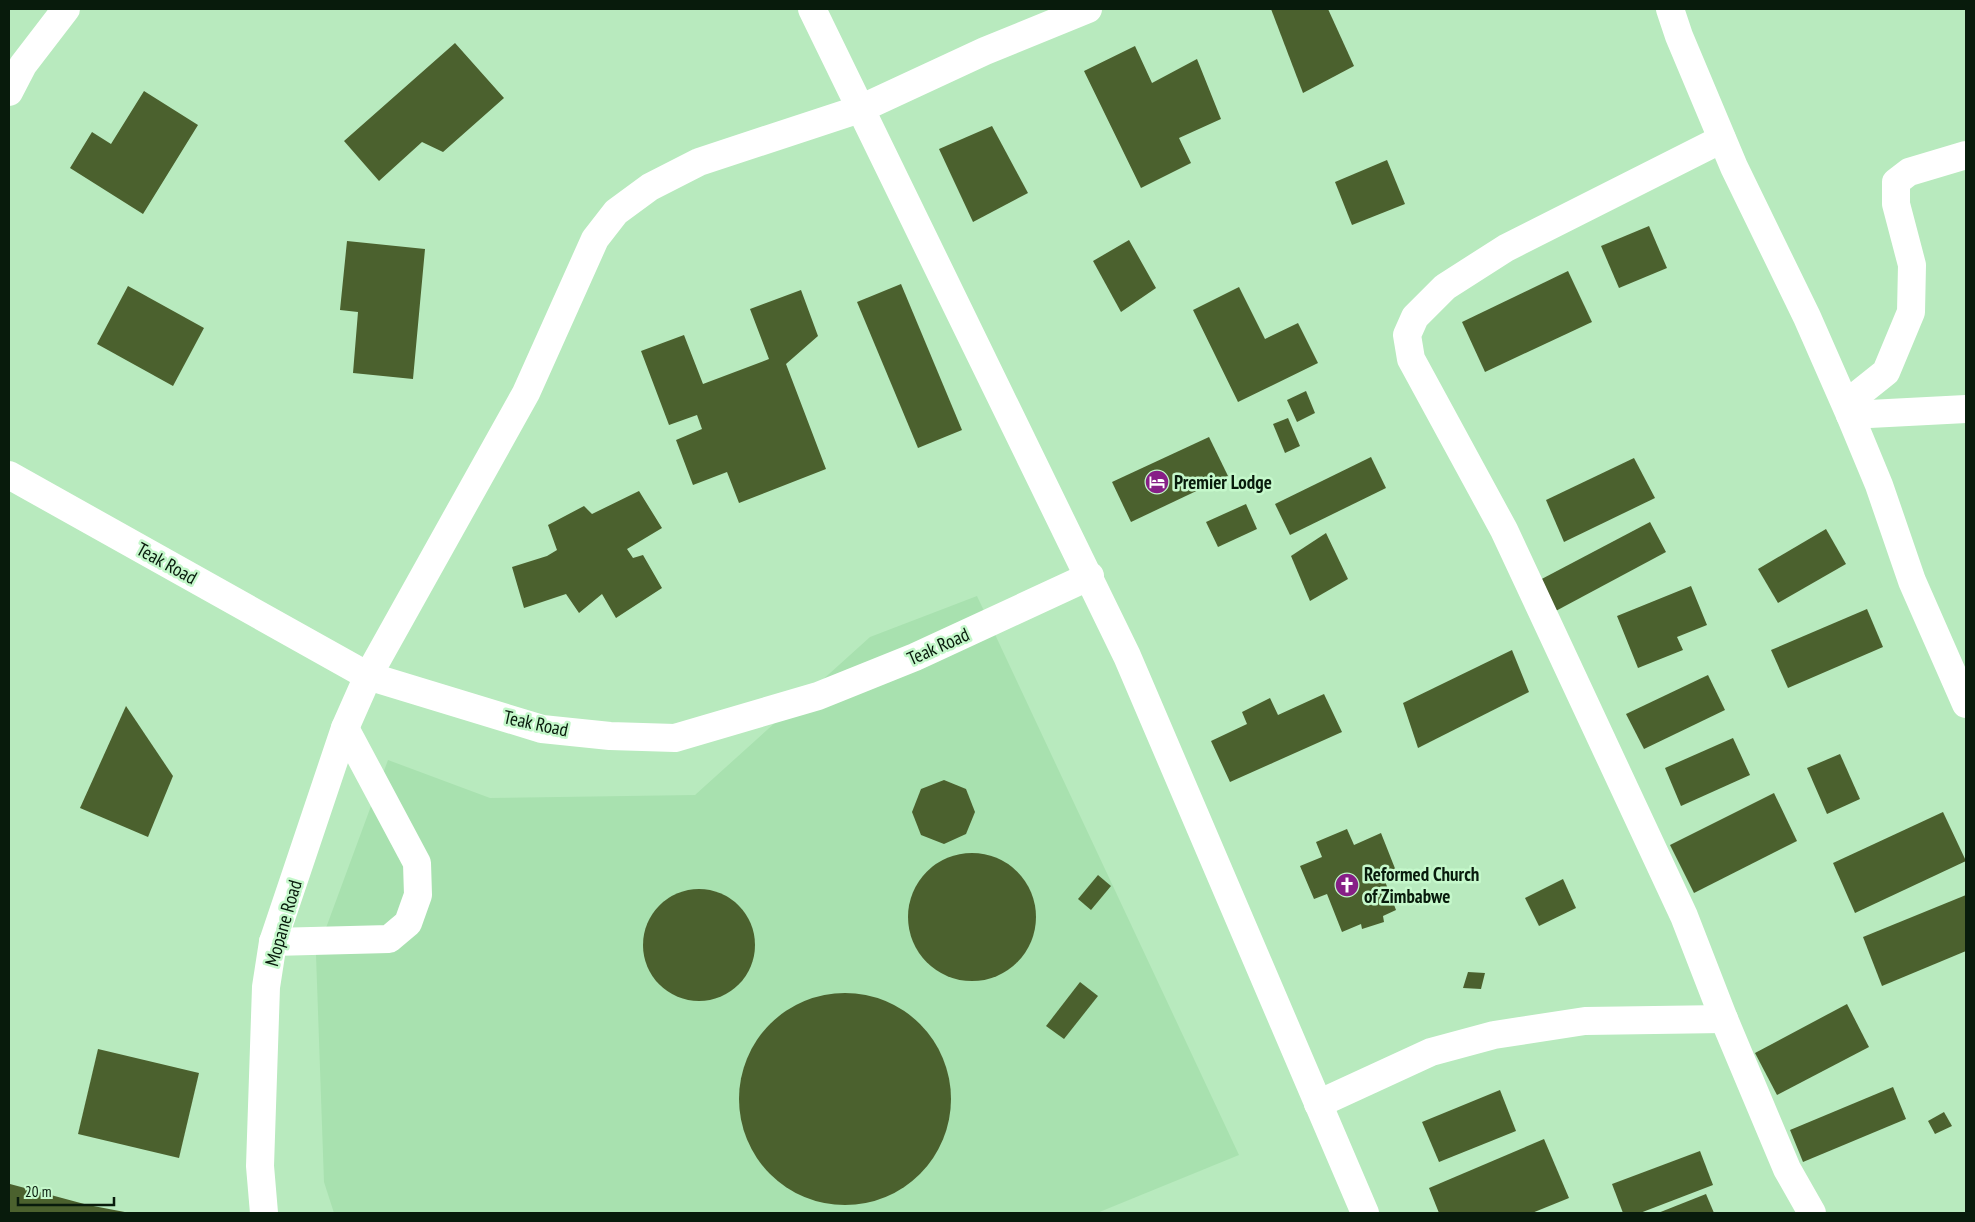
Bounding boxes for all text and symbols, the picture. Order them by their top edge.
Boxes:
hotel icon: Premier Lodge [1144,469,1170,495]
place label: Premier Lodge [1174,470,1272,494]
street label: Teak Road [133,537,201,589]
street label: Teak Road [903,622,973,670]
street label: Teak Road [502,704,570,742]
place label: Reformed Church of Zimbabwe [1364,862,1479,908]
church icon: Reformed Church of Zimbabwe [1334,872,1360,898]
street label: Mopane Road [259,877,307,969]
scale bar [18,1174,114,1206]
text: 20 m [25,1182,51,1201]

